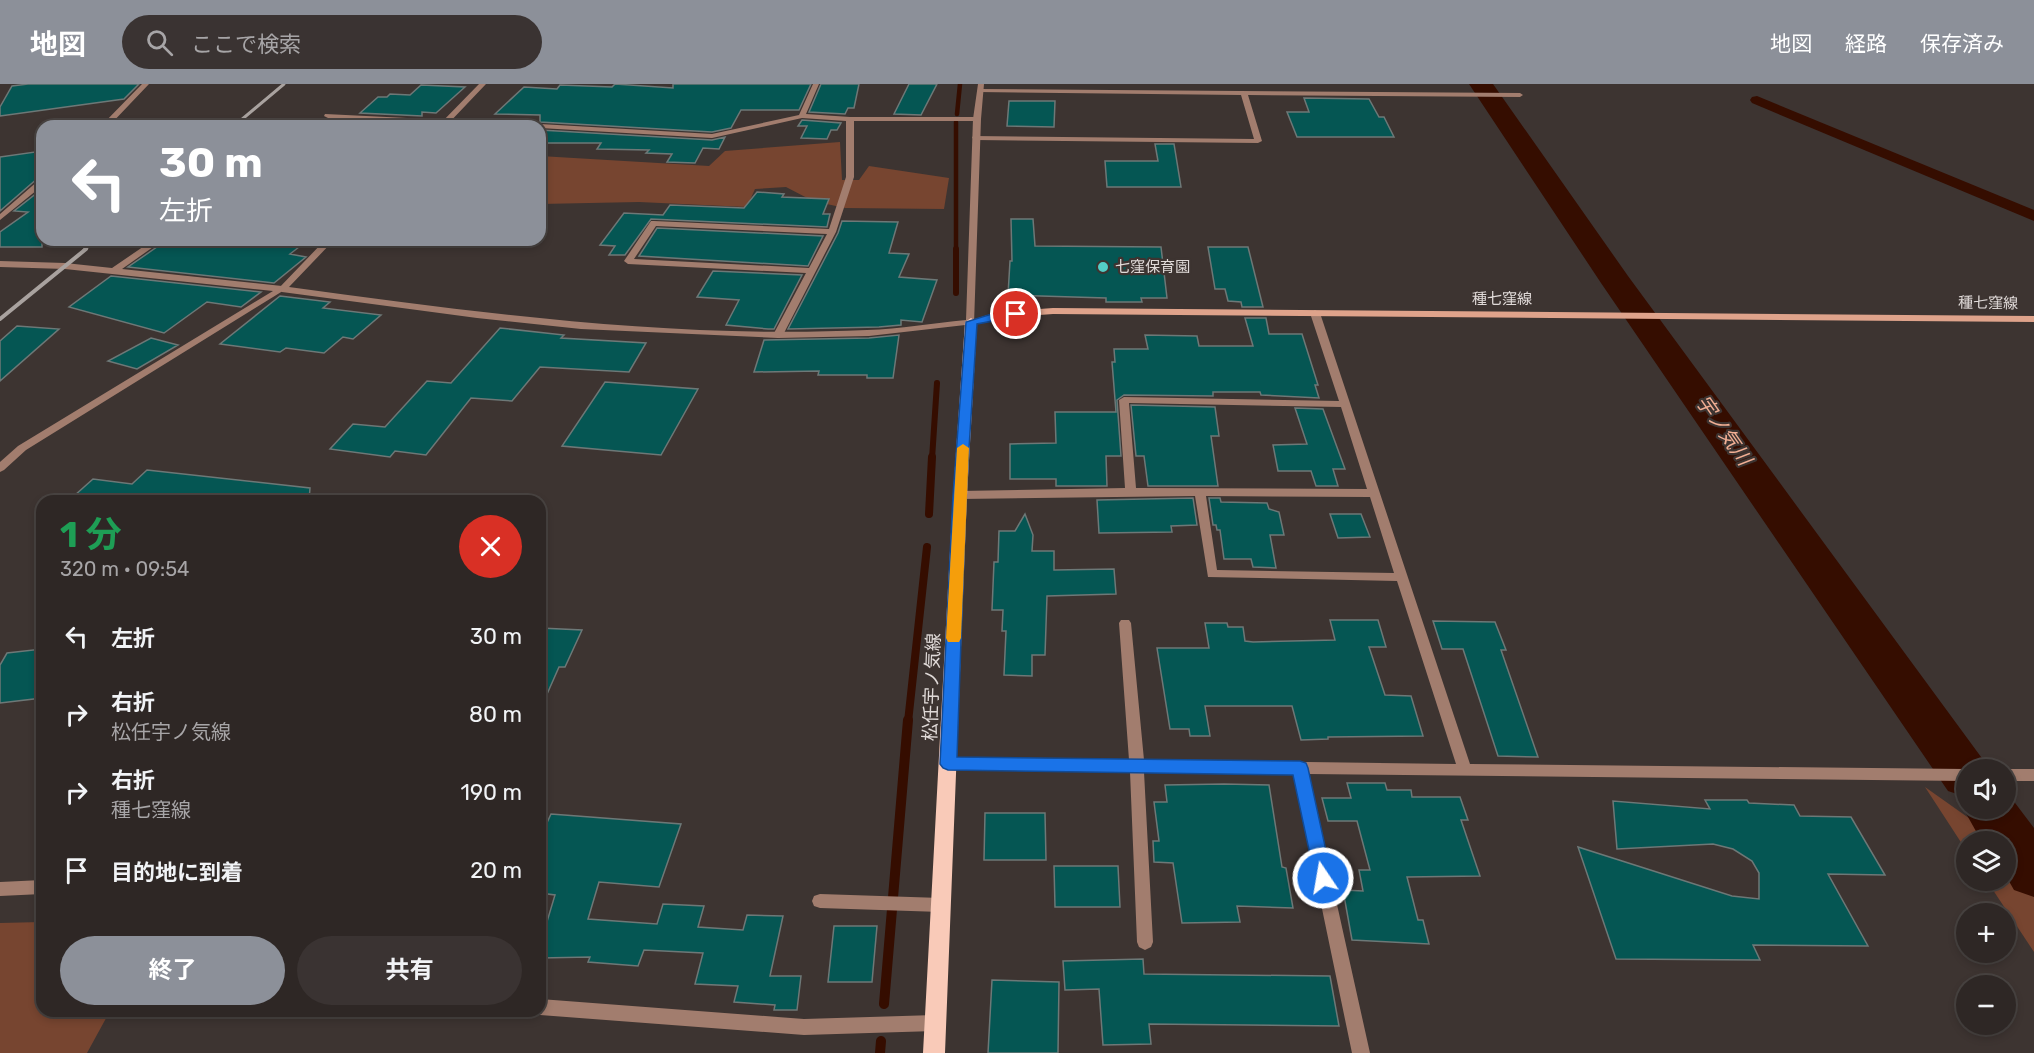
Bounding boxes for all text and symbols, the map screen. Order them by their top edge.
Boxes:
search box [122,15,542,69]
icon: search [143,26,176,59]
text: 地図 [30,28,86,61]
text: ここで検索 [191,31,301,58]
text: 地図 [1770,31,1812,56]
text: 経路 [1845,31,1887,56]
text: 保存済み [1920,31,2004,56]
text: 30 m [159,138,263,188]
icon: left [60,144,138,222]
text: 左折 [159,195,213,227]
place label: 七窪保育園 [1115,258,1190,276]
marker: 七窪保育園 [1096,260,1110,274]
pin [990,288,1041,339]
street label: 種七窪線 [1472,290,1532,308]
street label: 種七窪線 [1958,293,2018,313]
icon: arrive [999,297,1032,330]
water label: 宇ノ気川 [1691,390,1758,471]
text: 1 分 [60,513,122,556]
button: close [459,515,522,578]
text: 320 m · 09:54 [60,557,190,581]
icon: left [60,620,93,653]
text: 30 m [470,623,522,650]
text: 左折 [111,625,155,652]
street label: 松任宇ノ気線 [919,633,945,741]
text: 右折 [111,689,155,716]
icon: right [60,698,93,731]
text: 80 m [469,701,522,728]
text: 松任宇ノ気線 [111,720,231,744]
map controls [1956,759,2016,1035]
button: sound [1956,759,2016,819]
text: 右折 [111,767,155,794]
icon: right [60,776,93,809]
text: 190 m [461,779,522,806]
text: 種七窪線 [111,798,191,822]
button: layers [1956,831,2016,891]
position arrow [1291,846,1355,910]
icon: arrive [60,854,93,887]
text: 20 m [470,857,522,884]
text: 目的地に到着 [111,859,243,886]
button: + [1956,903,2016,963]
button: 終了 [60,936,285,1005]
button: 共有 [297,936,522,1005]
button: − [1956,975,2016,1035]

